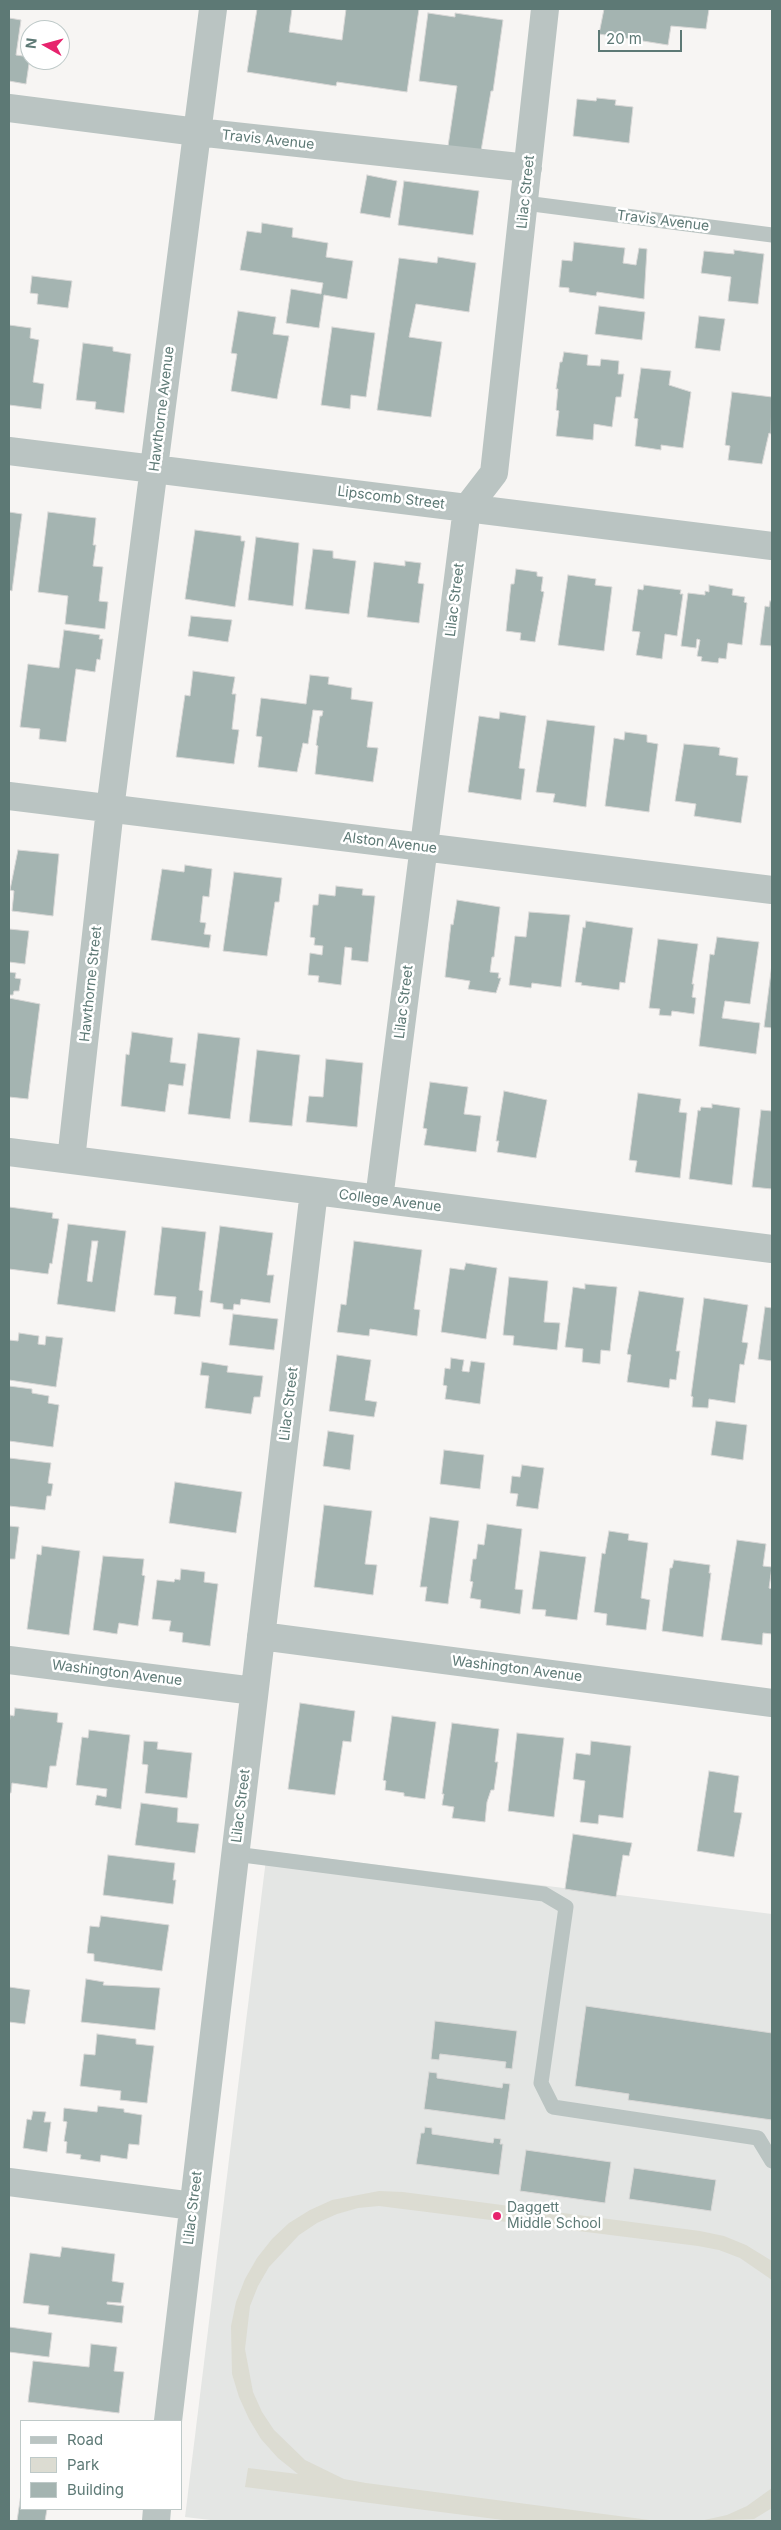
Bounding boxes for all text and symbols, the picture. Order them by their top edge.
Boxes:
north arrow [20,20,70,70]
scale bar [601,20,685,52]
text: 20 m [606,29,642,48]
text: N [22,37,40,50]
street label: Travis Avenue [221,127,315,153]
street label: Lilac Street [514,154,538,230]
street label: Travis Avenue [616,207,710,235]
street label: Hawthorne Avenue [146,345,178,473]
street label: Lipscomb Street [336,483,446,513]
street label: Lilac Street [442,562,468,638]
street label: Alston Avenue [342,829,438,857]
street label: Hawthorne Street [77,925,105,1043]
street label: Lilac Street [391,964,417,1040]
street label: College Avenue [338,1186,442,1216]
street label: Lilac Street [276,1366,302,1442]
street label: Washington Avenue [451,1653,583,1685]
street label: Washington Avenue [51,1657,183,1689]
street label: Lilac Street [228,1768,254,1844]
street label: Lilac Street [180,2170,206,2246]
place label: Daggett Middle School [507,2200,601,2232]
marker: Daggett Middle School [491,2210,503,2222]
legend [20,2420,182,2510]
text: Road [67,2430,103,2449]
text: Park [67,2455,99,2474]
text: Building [67,2480,124,2499]

